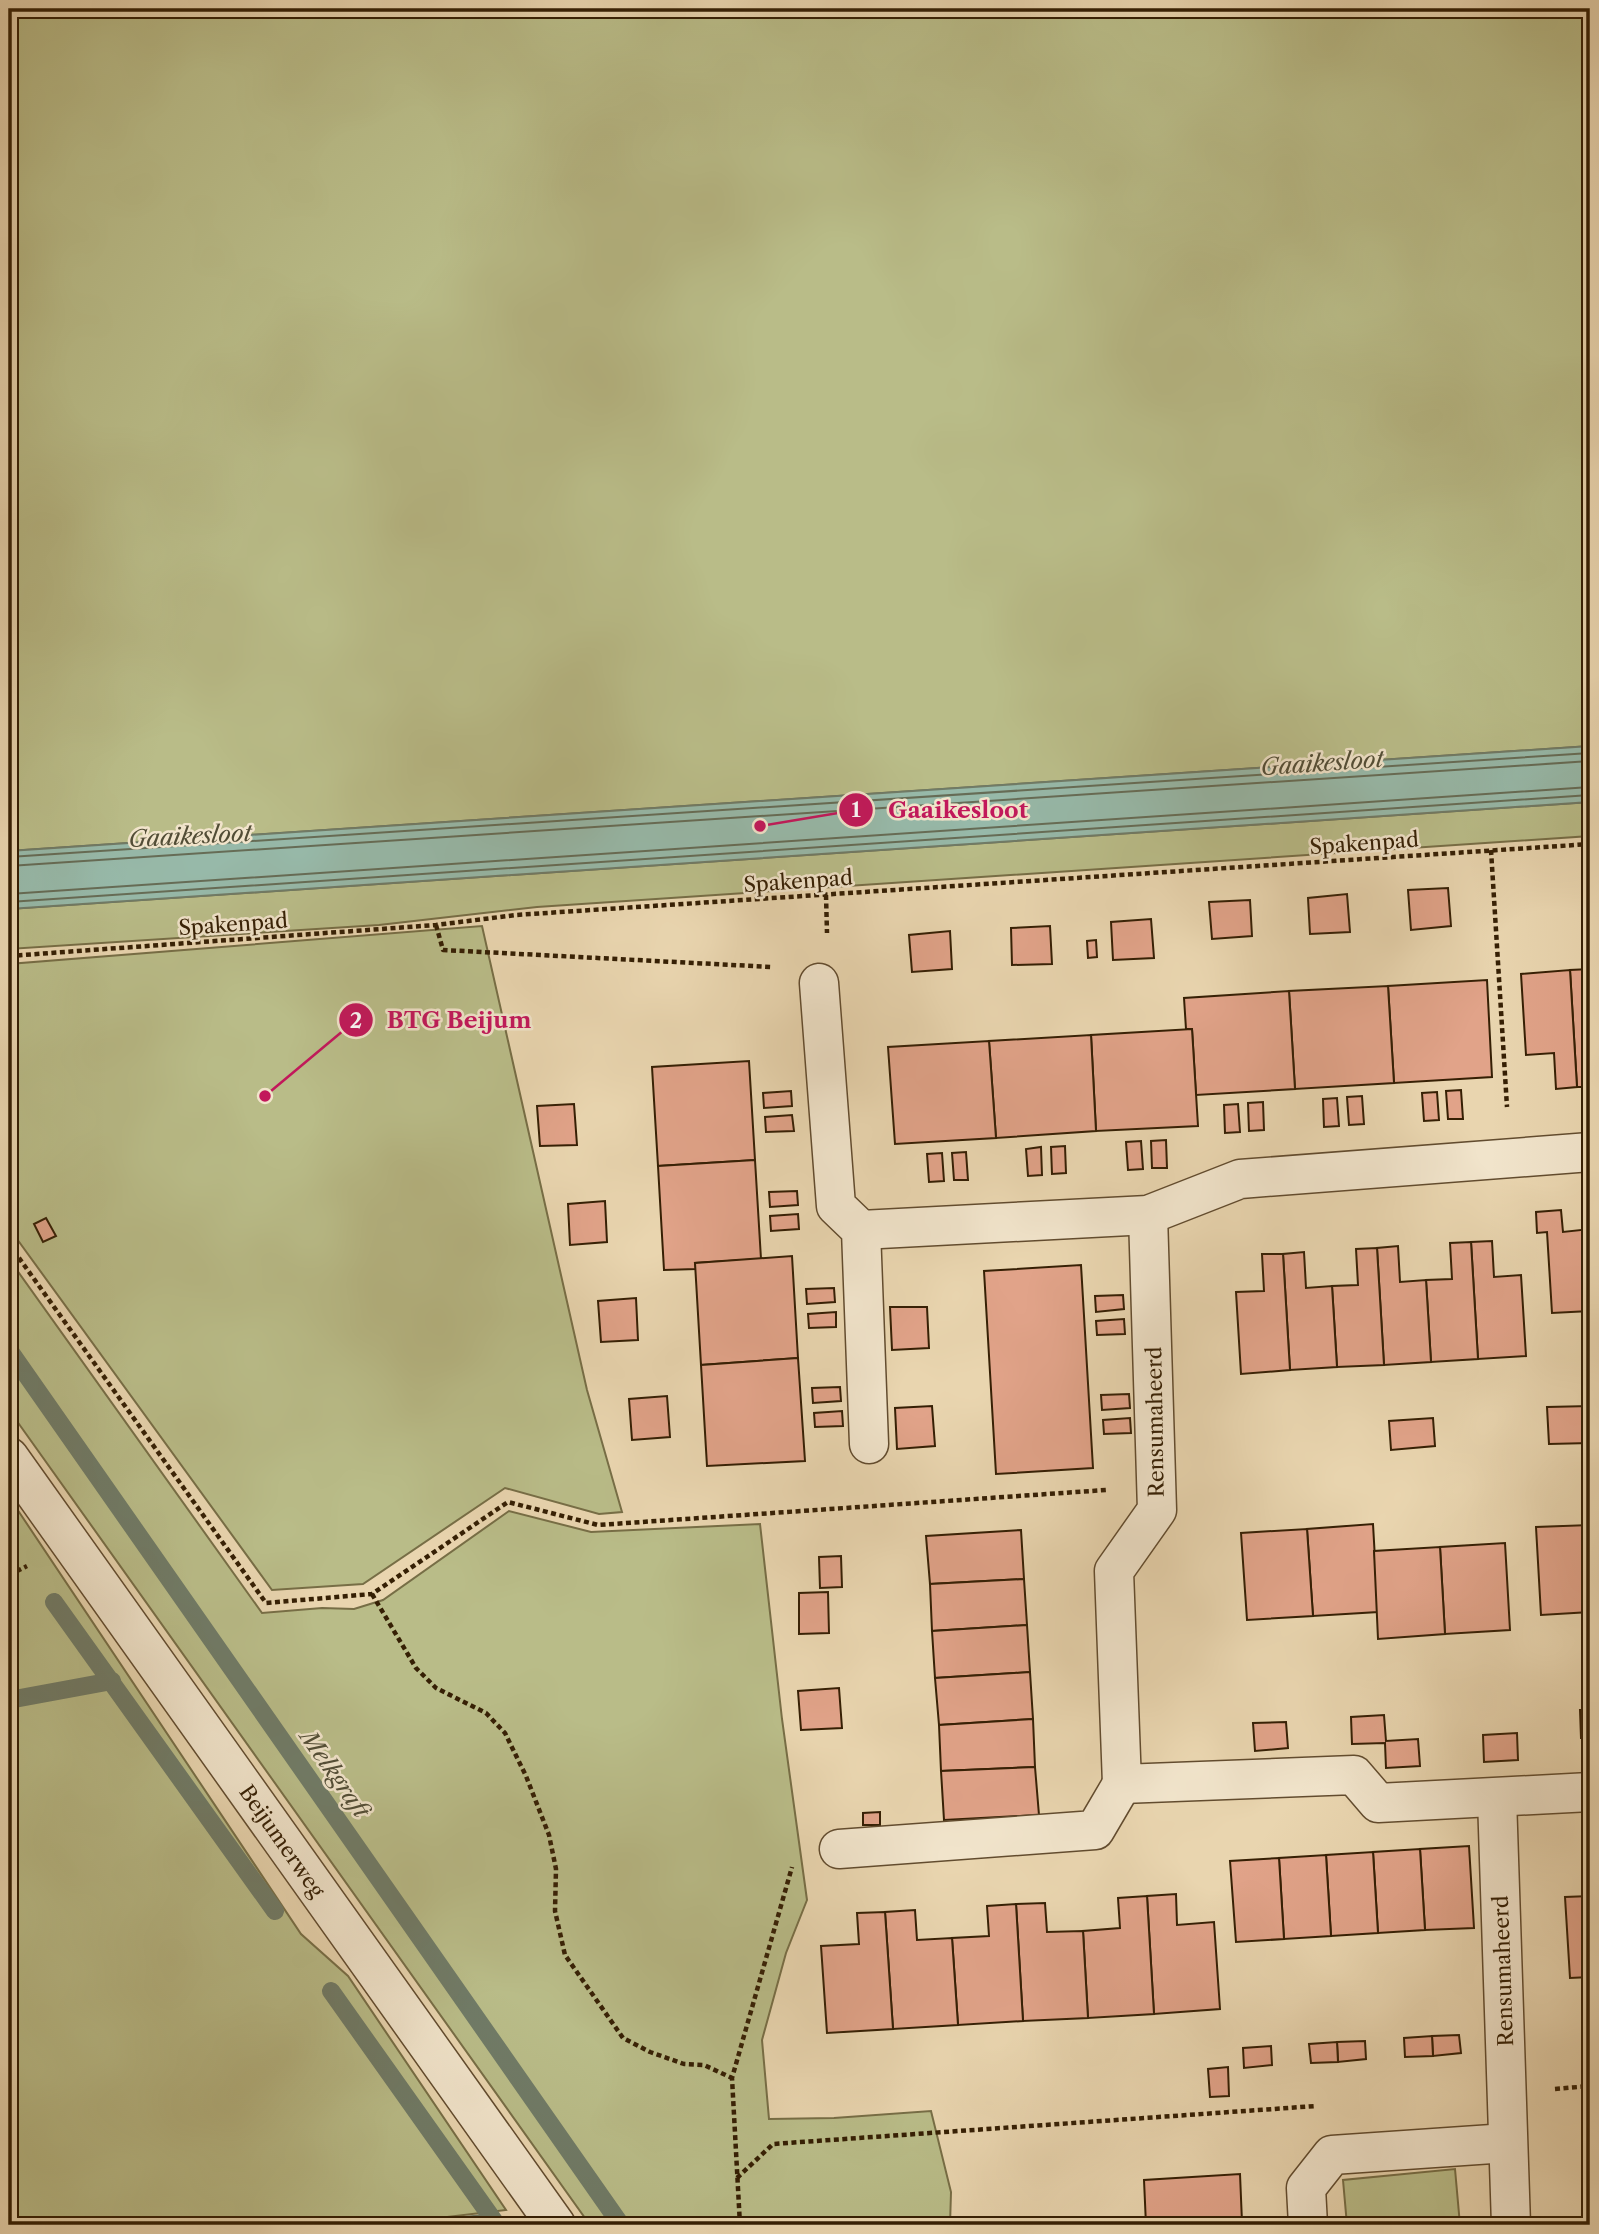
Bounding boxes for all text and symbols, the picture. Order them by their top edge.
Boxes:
water label: Gaaikesloot [1259,745,1386,781]
callout: Gaaikesloot [839,788,1041,832]
text: Gaaikesloot [888,796,1029,824]
text: 1 [851,797,861,822]
water label: Gaaikesloot [128,819,254,853]
street label: Spakenpad [1308,827,1420,859]
street label: Spakenpad [742,865,854,897]
street label: Spakenpad [177,908,289,940]
callout: BTG Beijum [338,998,546,1042]
text: BTG Beijum [387,1006,531,1034]
text: 2 [350,1008,362,1033]
street label: Rensumaheerd [1141,1346,1169,1498]
water label: Melkgraft [293,1722,377,1825]
street label: Beijumerweg [234,1780,330,1903]
street label: Rensumaheerd [1488,1895,1518,2047]

